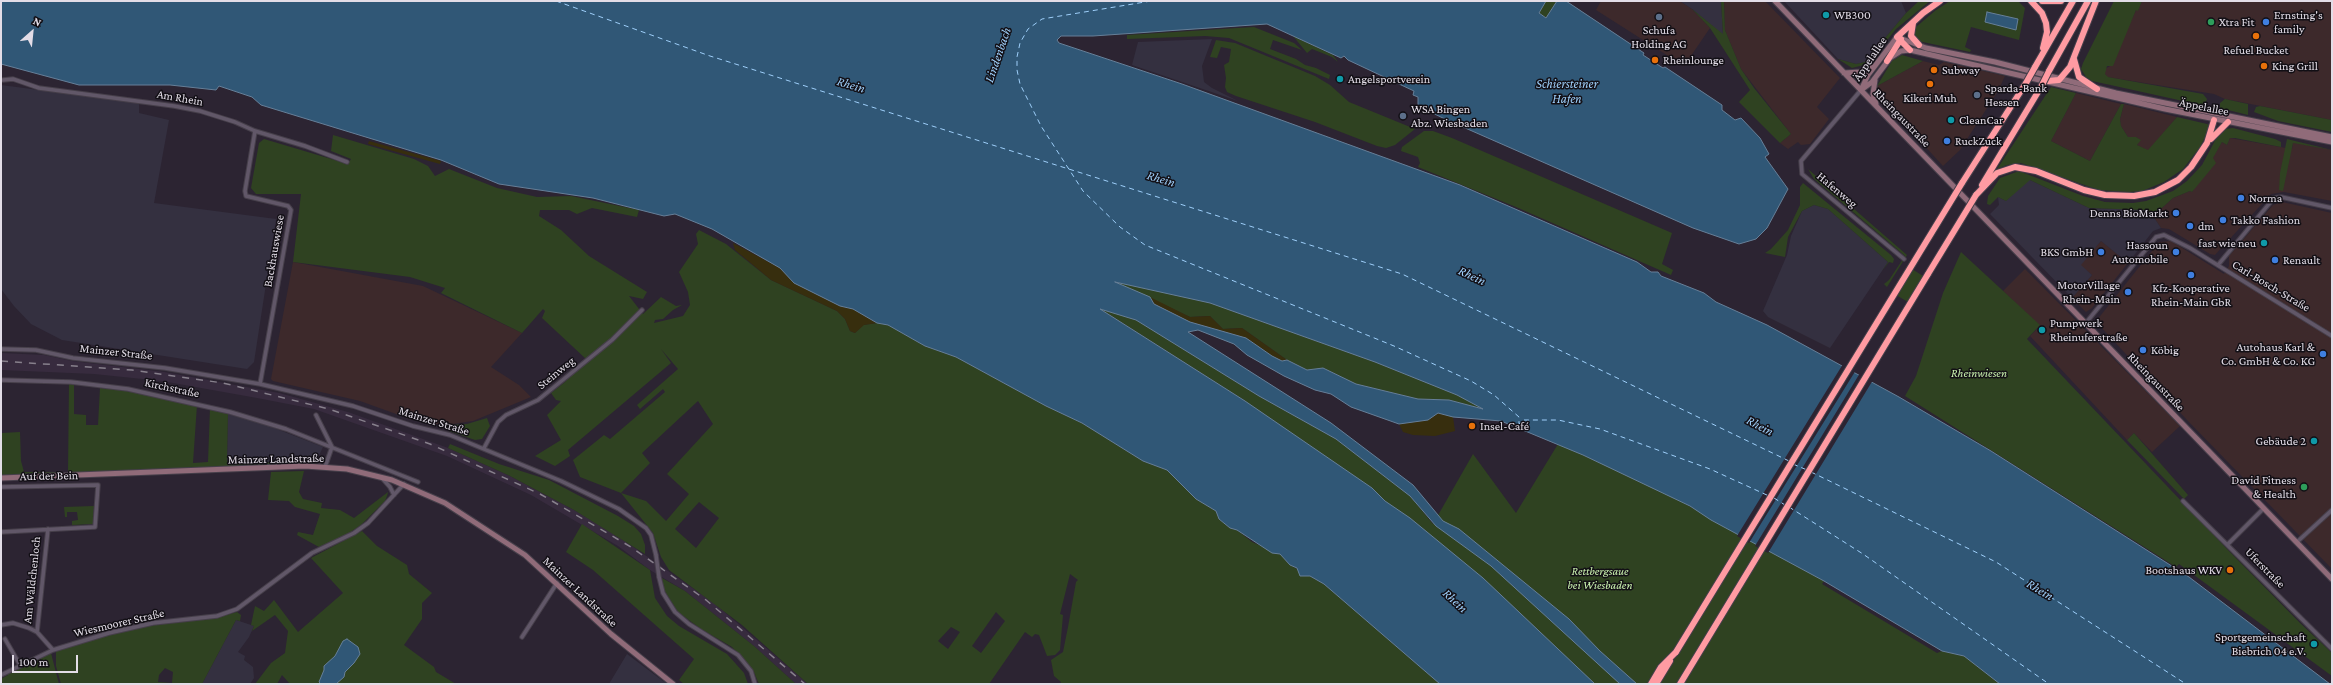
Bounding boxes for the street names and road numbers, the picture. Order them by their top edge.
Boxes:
street label: Äppelallee [1850,34,1890,84]
street label: Rheingaustraße [1870,86,1934,150]
street label: Am Rhein [156,87,204,109]
street label: Äppelallee [2178,95,2230,119]
street label: Hafenweg [1814,169,1860,211]
street label: Backhauswiese [261,214,287,288]
street label: Carl-Bosch-Straße [2229,257,2313,315]
street label: Mainzer Straße [79,341,153,363]
street label: Rheingaustraße [2124,350,2188,414]
street label: Steinweg [534,354,578,392]
street label: Kirchstraße [143,375,201,401]
street label: Mainzer Straße [397,403,471,439]
street label: Mainzer Landstraße [228,451,324,467]
street label: Auf der Bein [20,468,78,484]
street label: Am Wäldchenloch [20,536,44,624]
street label: Uferstraße [2242,545,2288,591]
street label: Mainzer Landstraße [540,554,620,630]
street label: Wiesmoorer Straße [72,606,166,640]

